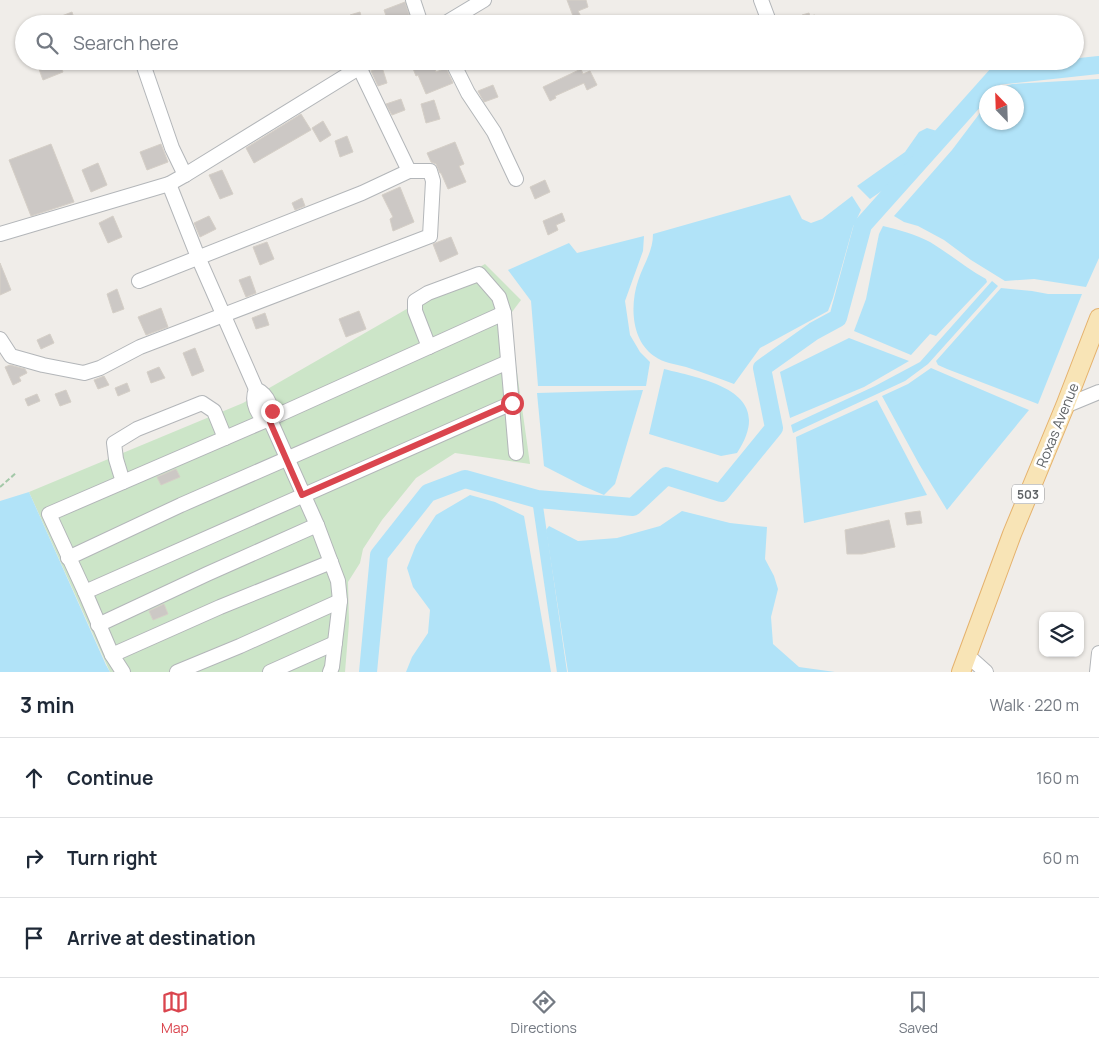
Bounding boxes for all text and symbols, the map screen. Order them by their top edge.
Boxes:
search box [15,15,1084,70]
icon: search [33,29,61,57]
text: Search here [73,30,179,56]
north arrow [979,85,1024,130]
street label: Roxas Avenue [1031,380,1083,470]
route start [501,392,524,415]
route end [261,400,284,423]
road number: 503 [1012,484,1044,504]
map controls [1039,612,1084,657]
button: layers [1039,612,1084,657]
text: 3 min [20,691,74,719]
text: Walk · 220 m [989,694,1079,716]
icon: ahead [20,764,48,792]
text: Continue [67,765,153,791]
text: 160 m [1036,767,1079,789]
icon: right [20,844,48,872]
text: Turn right [67,845,157,871]
text: 60 m [1043,847,1079,869]
icon: arrive [20,924,48,952]
text: Arrive at destination [67,925,256,951]
tab: Map [161,988,189,1037]
tab: Directions [511,988,577,1037]
tab: Saved [899,988,938,1037]

